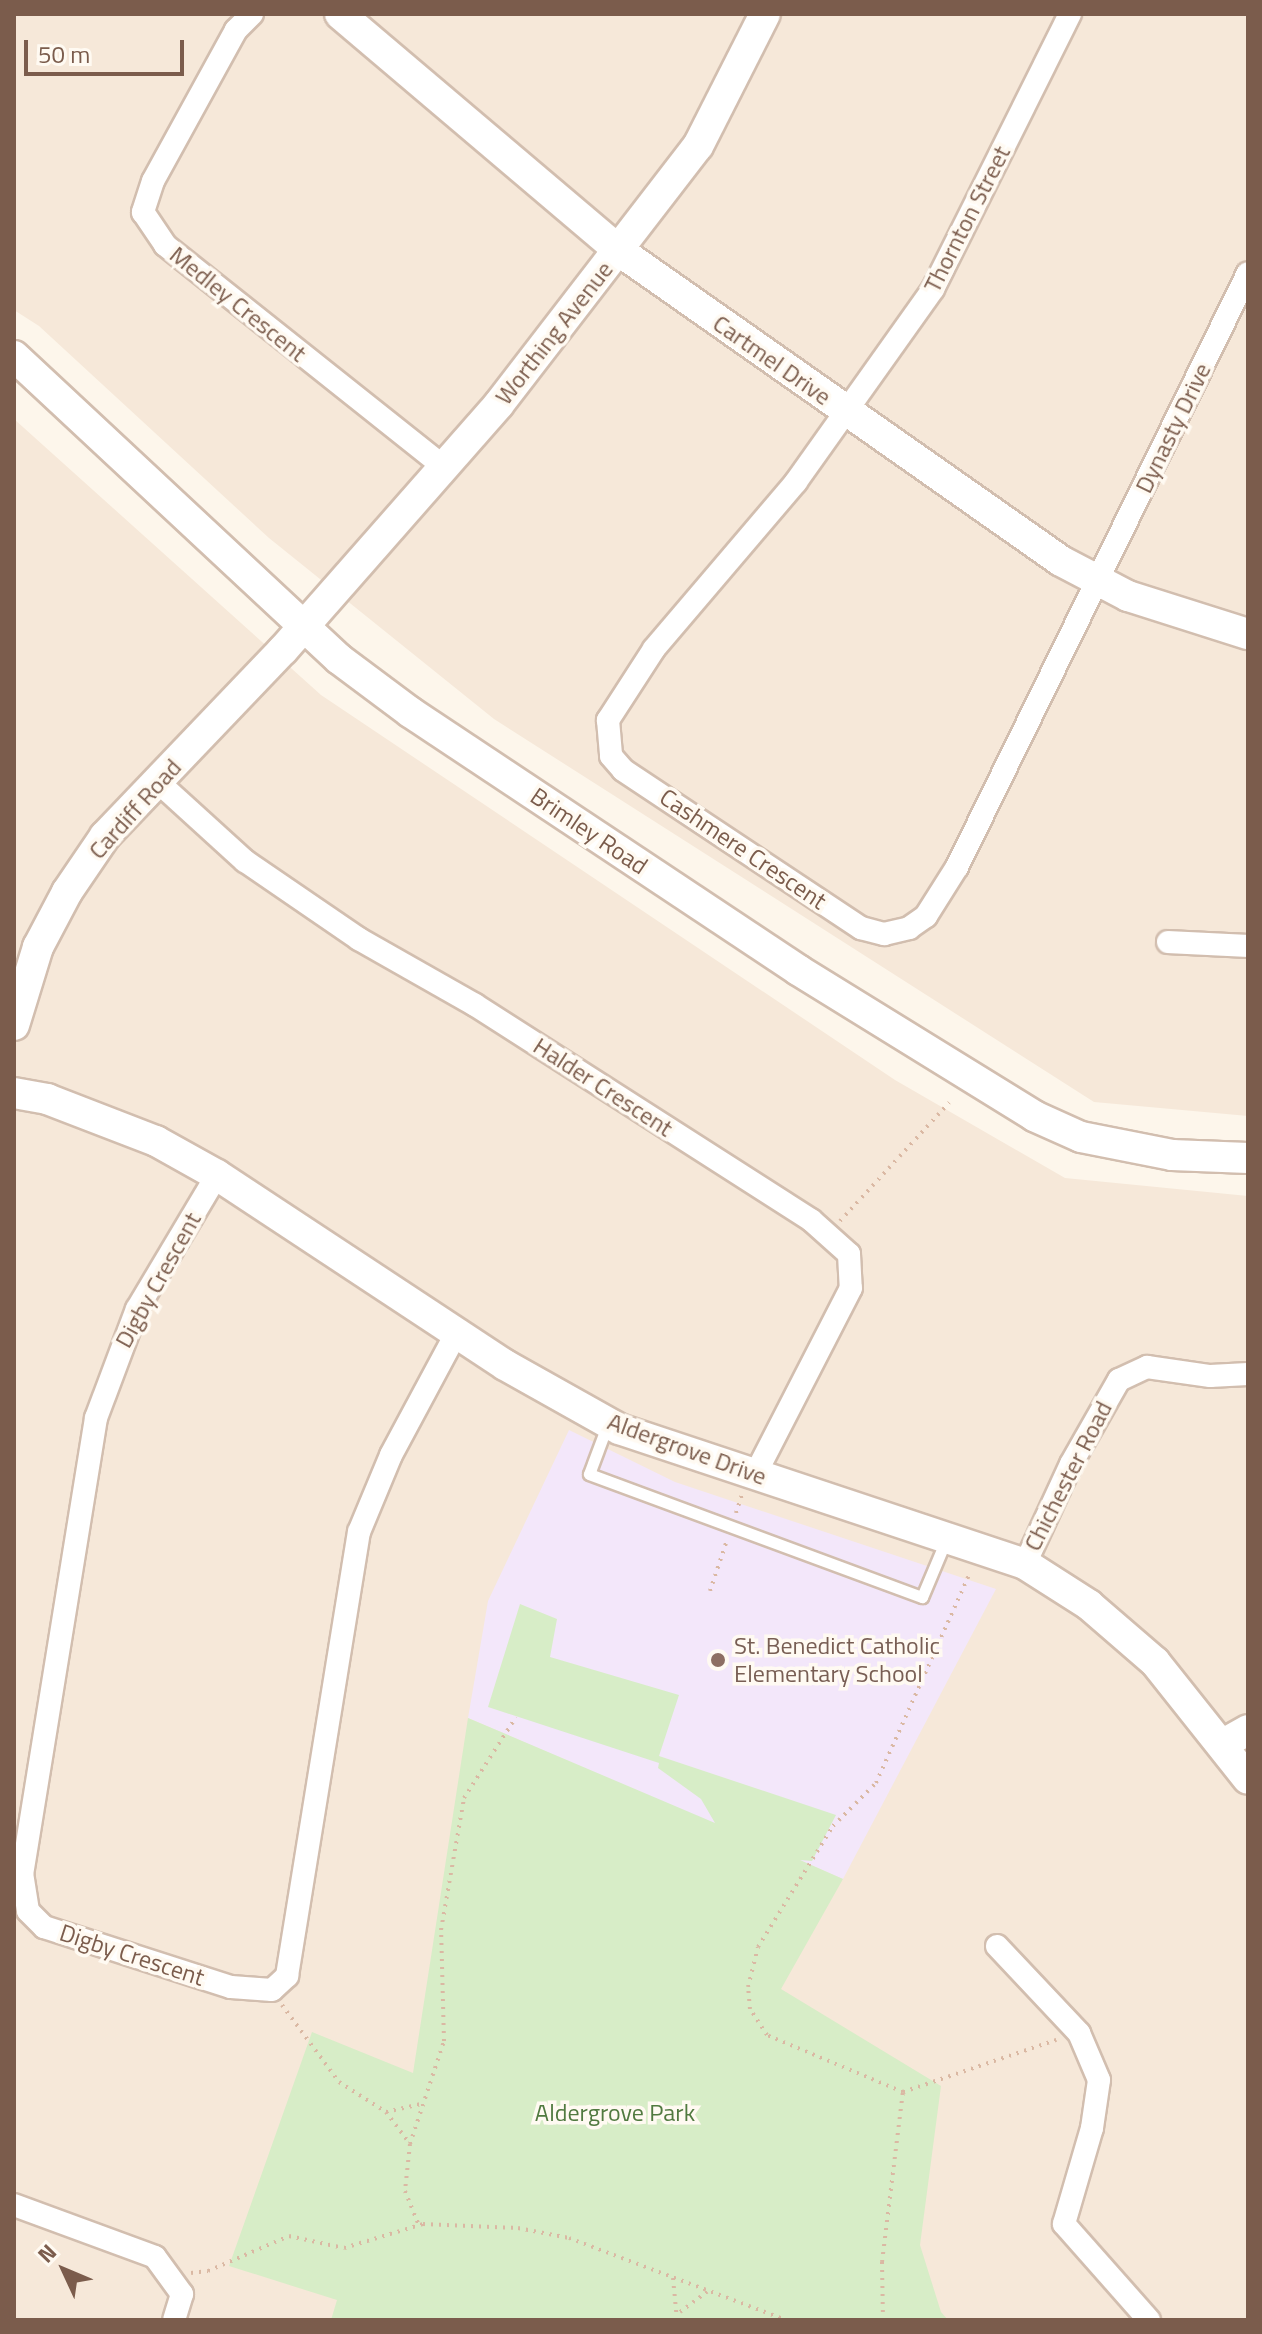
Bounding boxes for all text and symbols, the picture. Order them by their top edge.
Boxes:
scale bar [28,24,188,74]
text: 50 m [38,36,90,72]
street label: Thornton Street [918,141,1016,297]
street label: Medley Crescent [164,240,312,368]
street label: Worthing Avenue [489,256,619,410]
street label: Cartmel Drive [708,309,836,411]
street label: Dynasty Drive [1129,358,1217,498]
street label: Cardiff Road [83,753,187,865]
street label: Brimley Road [525,781,653,881]
street label: Cashmere Crescent [654,783,832,915]
street label: Halder Crescent [528,1031,678,1143]
street label: Digby Crescent [109,1207,207,1353]
street label: Chichester Road [1018,1396,1118,1556]
street label: Aldergrove Drive [604,1407,770,1491]
place label: St. Benedict Catholic Elementary School [734,1632,940,1688]
marker: St. Benedict Catholic Elementary School [709,1651,727,1669]
street label: Digby Crescent [56,1918,208,1992]
park label: Aldergrove Park [535,2099,695,2127]
north arrow [24,2230,104,2310]
text: N [29,2236,64,2271]

